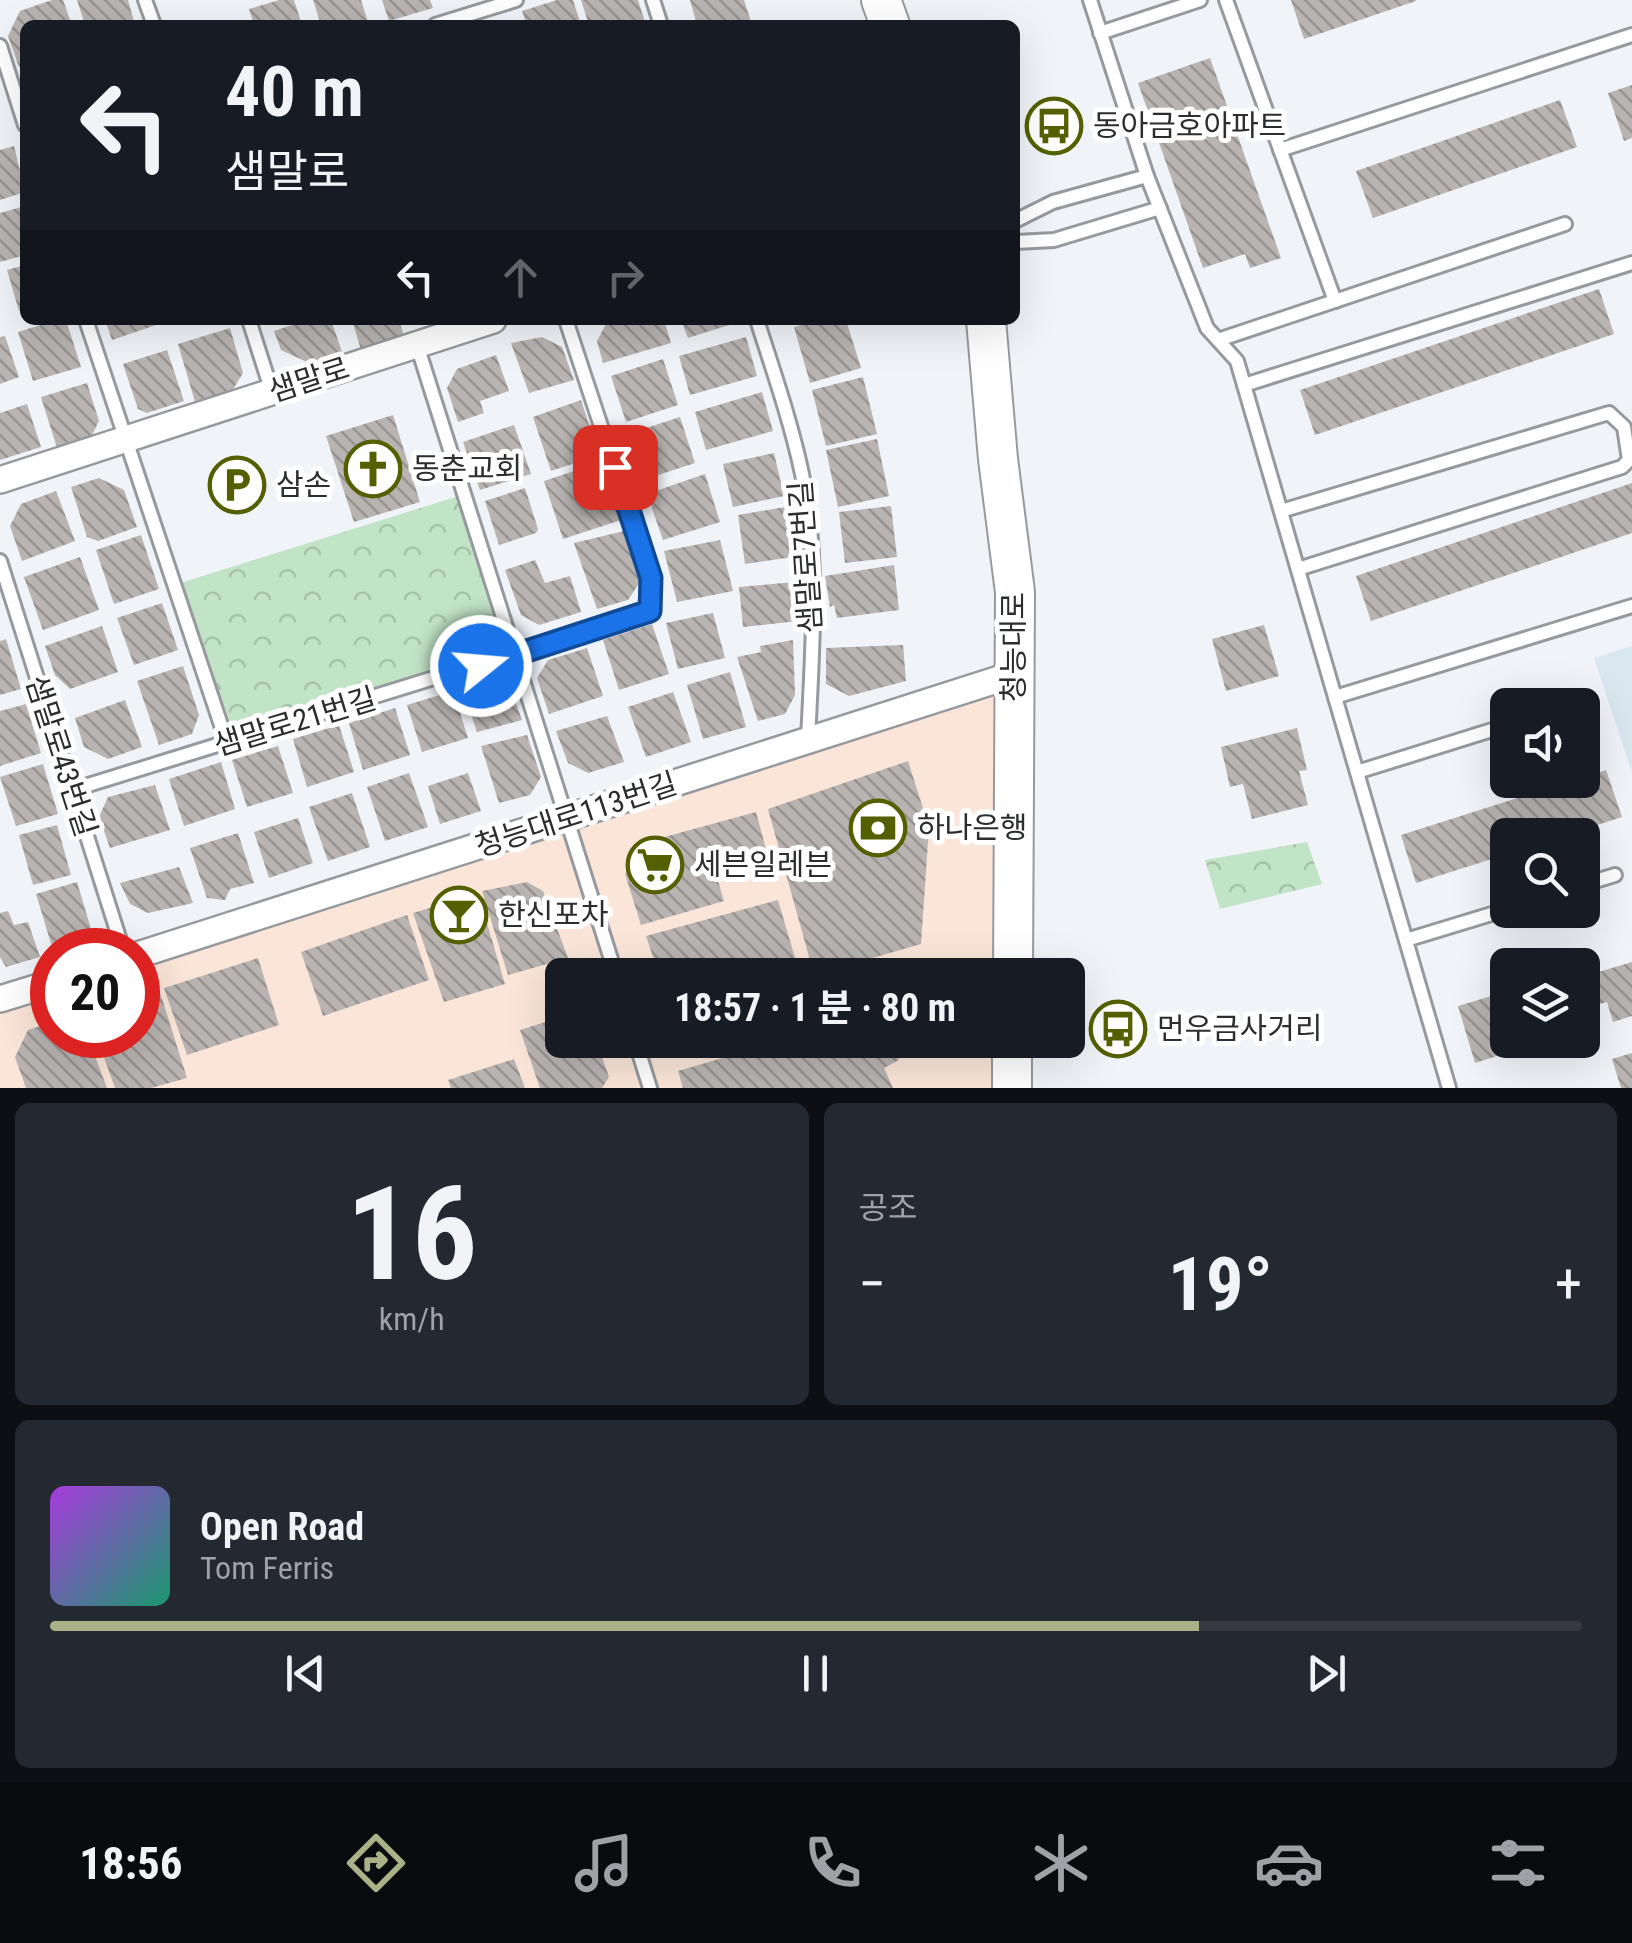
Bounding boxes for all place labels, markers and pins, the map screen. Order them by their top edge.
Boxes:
bus stop icon: 동아금호아파트 [1024,96,1084,156]
place label: 동아금호아파트 [1093,108,1286,143]
pin [573,425,658,510]
church icon: 동춘교회 [343,439,403,499]
place label: 동춘교회 [412,451,522,486]
parking icon: 삼손 [207,455,267,515]
place label: 삼손 [276,467,331,502]
bank icon: 하나은행 [848,798,908,858]
place label: 하나은행 [917,810,1027,845]
supermarket icon: 세븐일레븐 [625,835,685,895]
place label: 세븐일레븐 [694,847,832,882]
bar icon: 한신포차 [429,885,489,945]
place label: 한신포차 [498,897,608,932]
bus stop icon: 먼우금사거리 [1088,999,1148,1059]
place label: 먼우금사거리 [1157,1011,1323,1046]

